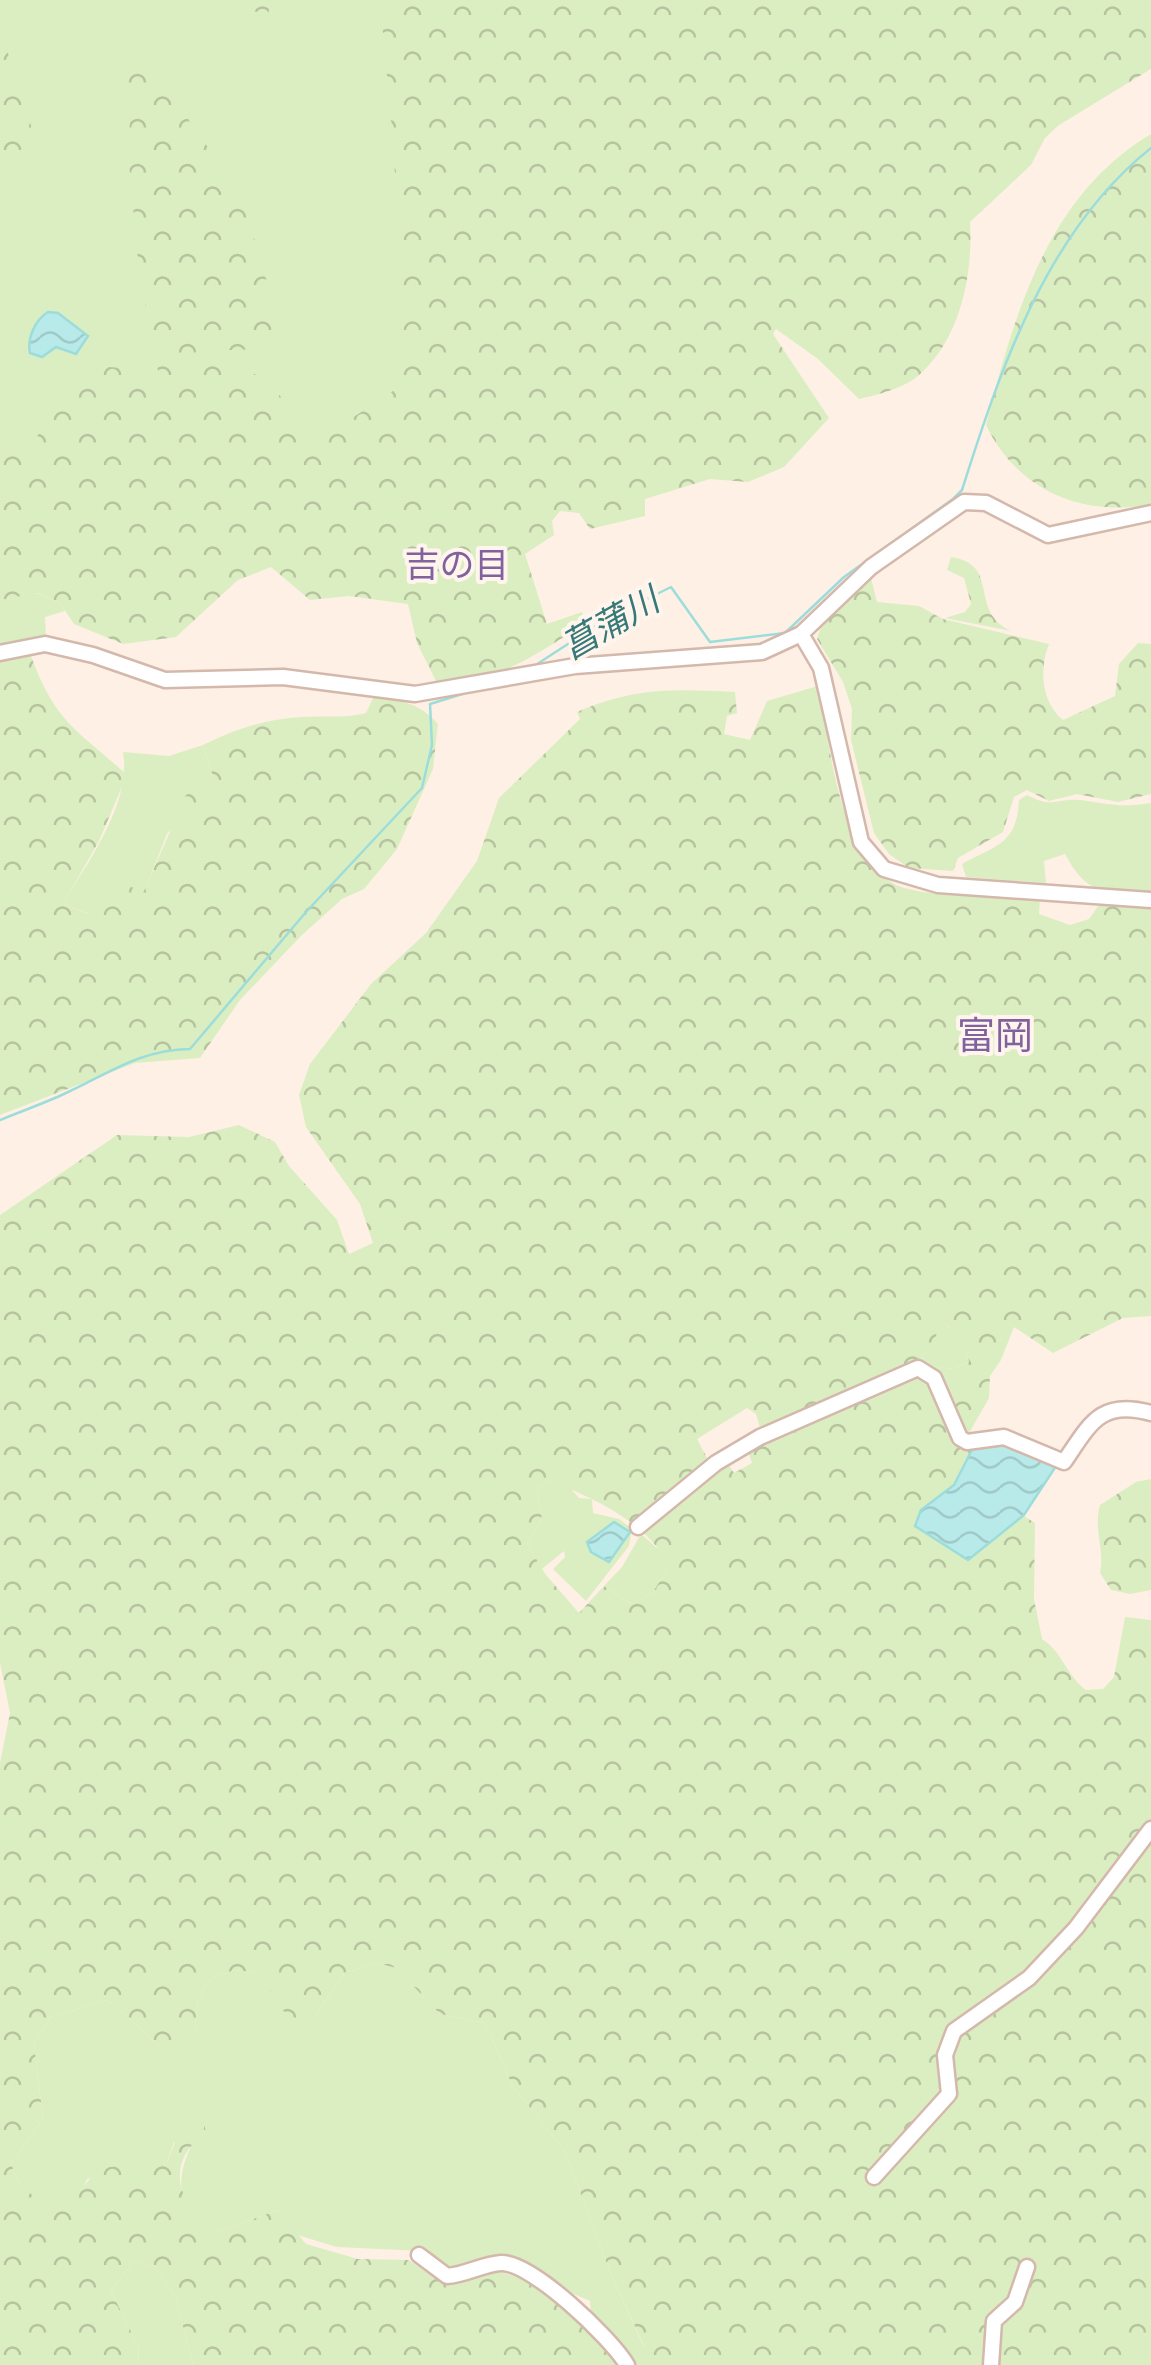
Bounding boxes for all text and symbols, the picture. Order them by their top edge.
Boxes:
district label: 吉の目 [404,543,510,586]
water label: 菖蒲川 [554,576,670,668]
district label: 富岡 [957,1012,1033,1059]

